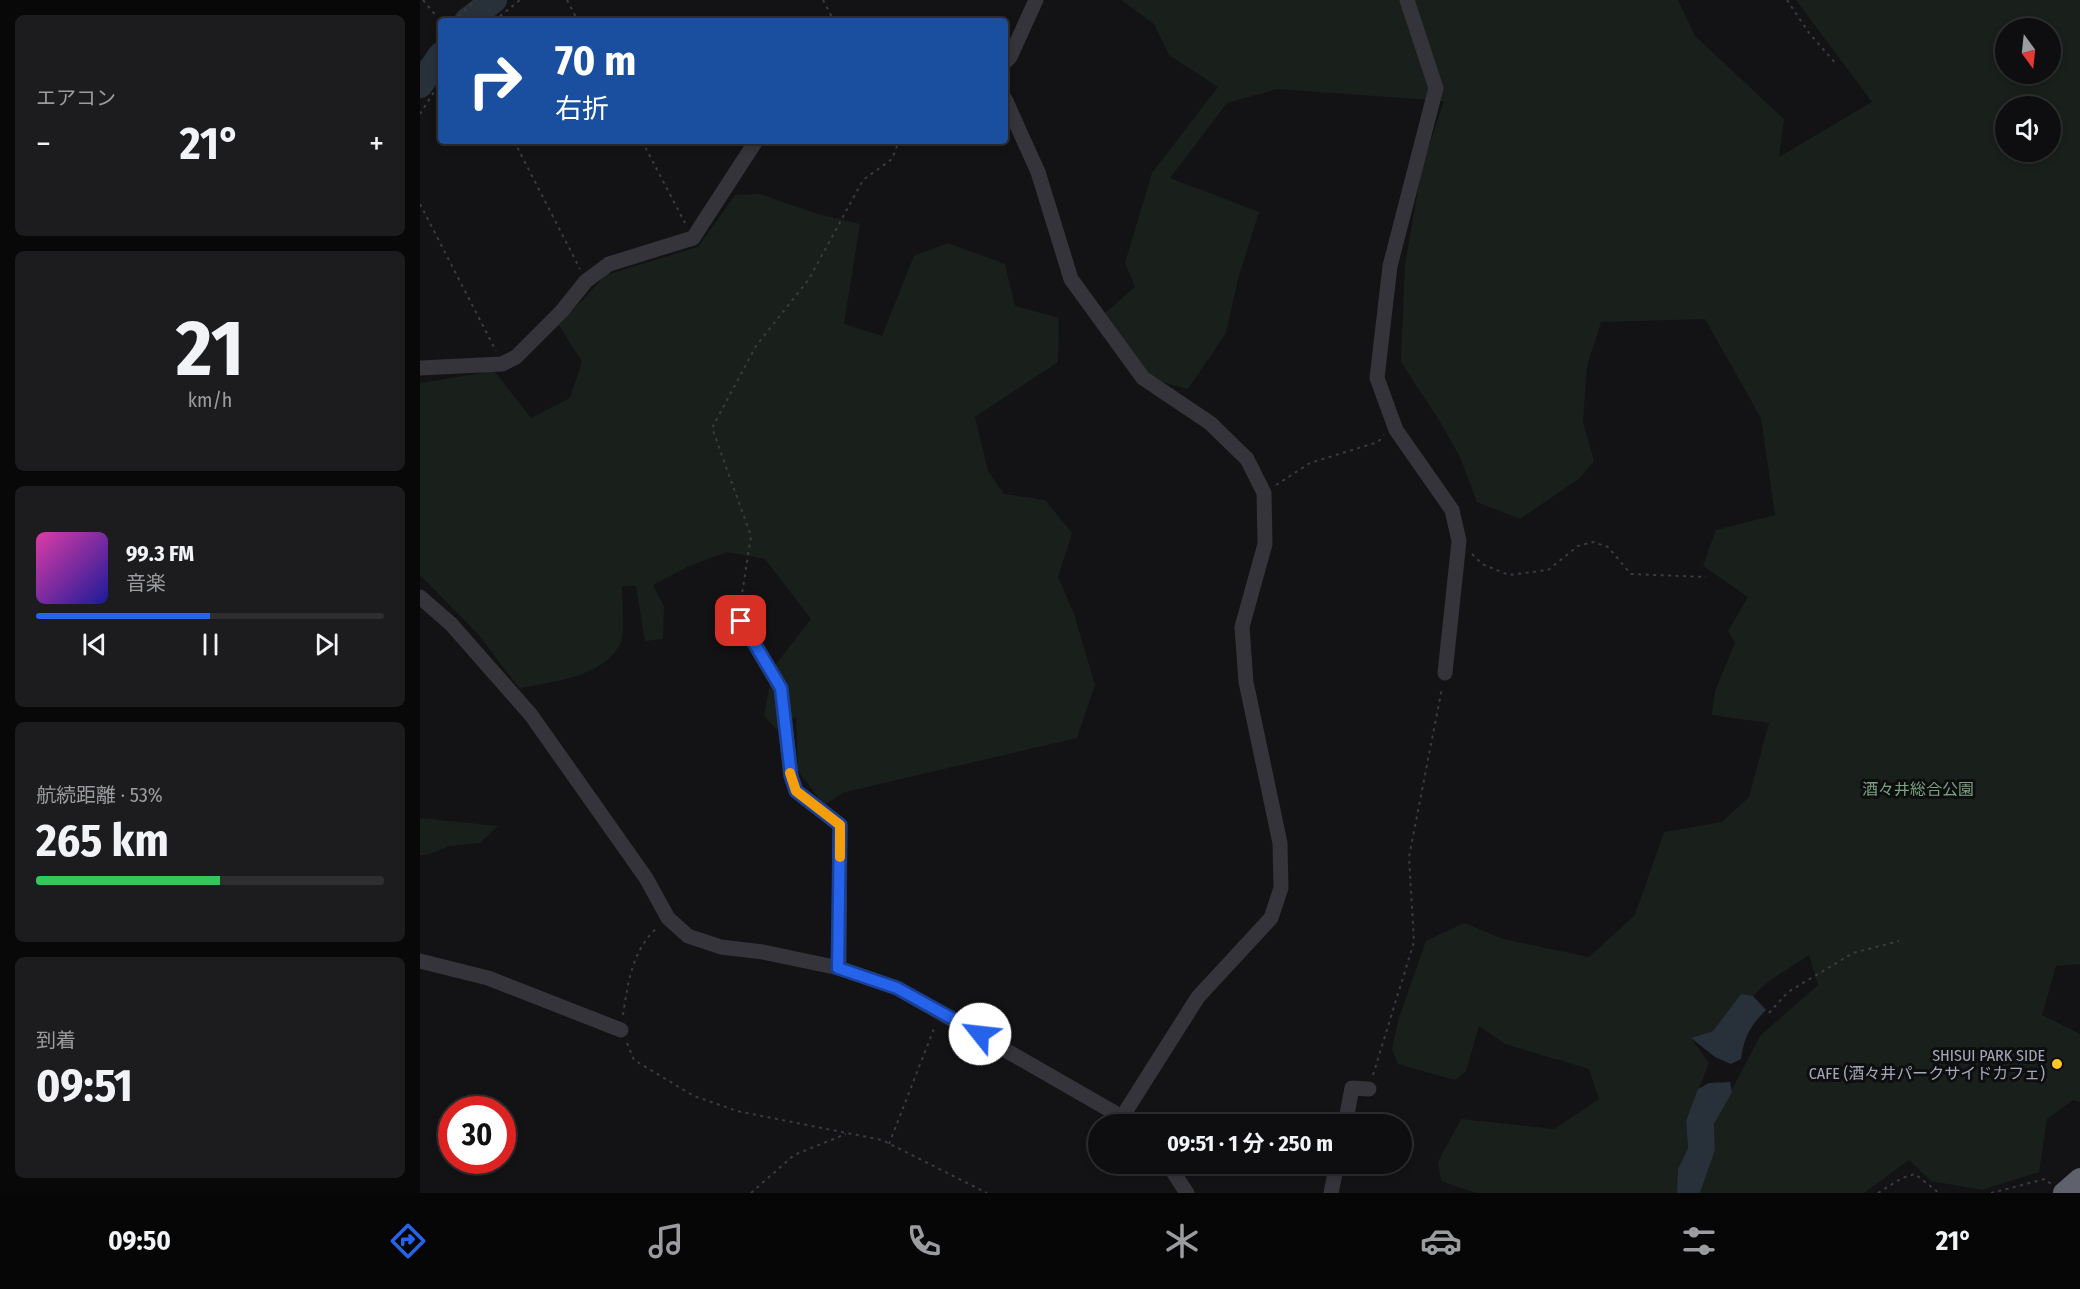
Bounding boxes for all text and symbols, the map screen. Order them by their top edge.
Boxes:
north arrow [1995,18,2061,84]
map controls [1995,18,2061,162]
text: 70 m [555,36,636,86]
icon: right [456,42,534,120]
text: エアコン [36,86,116,110]
text: 右折 [555,93,609,125]
button: sound [1995,96,2061,162]
text: 21° [180,117,240,171]
text: − [36,124,51,164]
text: + [369,124,384,164]
text: 21 [176,302,244,396]
text: km/h [188,388,232,412]
text: 99.3 FM [126,540,194,567]
text: 音楽 [126,571,166,595]
pin [715,595,766,646]
icon: arrive [724,604,757,637]
icon: previous [78,628,111,661]
icon: pause [194,628,227,661]
icon: next [310,628,343,661]
park label: 酒々井総合公園 [1862,780,1974,799]
text: 航続距離 · 53% [36,783,163,807]
text: 265 km [36,814,169,868]
position arrow [948,1002,1012,1066]
text: 到着 [36,1028,76,1052]
place label: SHISUI PARK SIDE CAFE (酒々井パークサイドカフェ) [1809,1046,2045,1083]
marker: SHISUI PARK SIDE CAFE (酒々井パークサイドカフェ) [2050,1057,2064,1071]
text: 09:51 [36,1059,133,1113]
speed limit sign: 30 [438,1096,516,1174]
text: 09:51 · 1 分 · 250 m [1167,1130,1333,1157]
icon: directions [387,1220,429,1262]
icon: music [645,1220,687,1262]
icon: phone [903,1220,945,1262]
icon: climate [1161,1220,1203,1262]
icon: car [1420,1220,1462,1262]
icon: filters [1678,1220,1720,1262]
text: 09:50 [108,1225,171,1257]
text: 21° [1936,1225,1972,1257]

